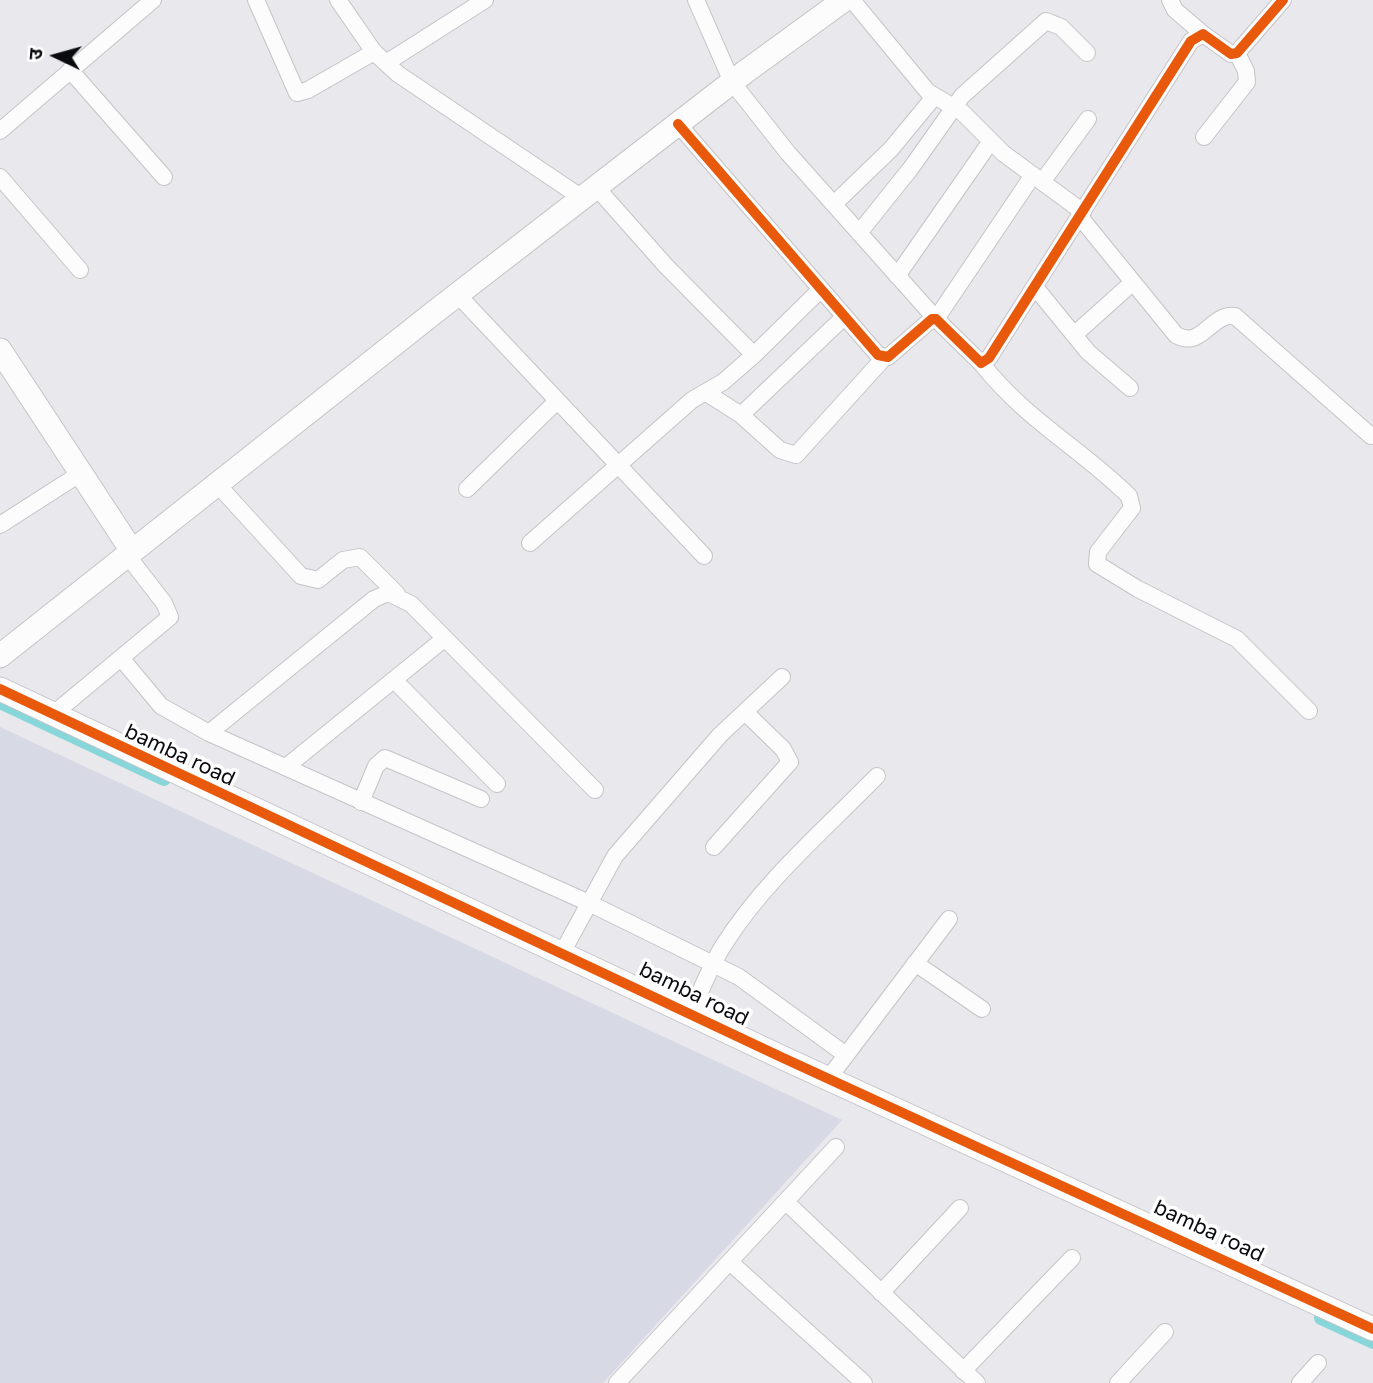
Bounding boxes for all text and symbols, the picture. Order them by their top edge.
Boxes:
north arrow [21,21,91,91]
text: उ [23,48,47,61]
street label: bamba road [121,718,239,792]
street label: bamba road [635,957,753,1031]
street label: bamba road [1150,1194,1268,1268]

